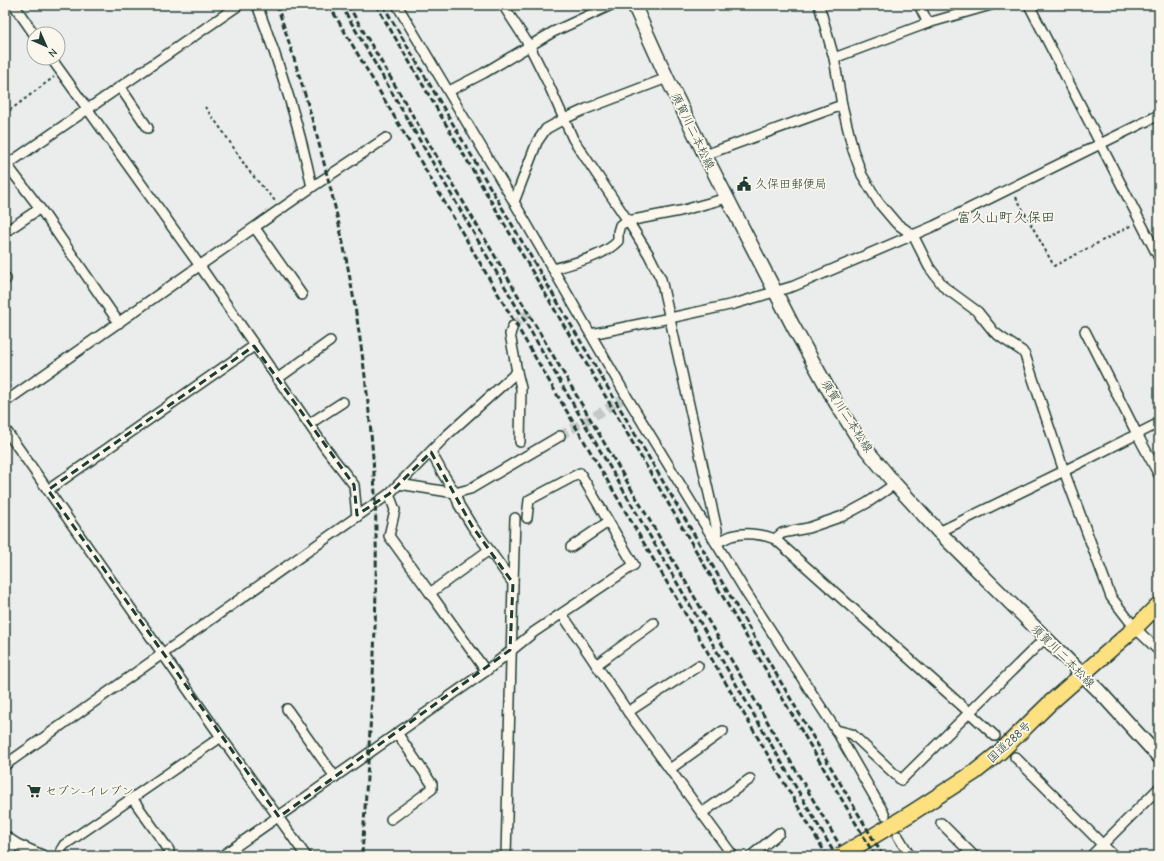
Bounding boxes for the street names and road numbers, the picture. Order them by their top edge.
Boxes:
street label: 須賀川二本松線 [668,90,718,172]
street label: 須賀川二本松線 [818,377,876,455]
street label: 須賀川二本松線 [1028,621,1098,691]
street label: 国道288号 [984,718,1034,766]

